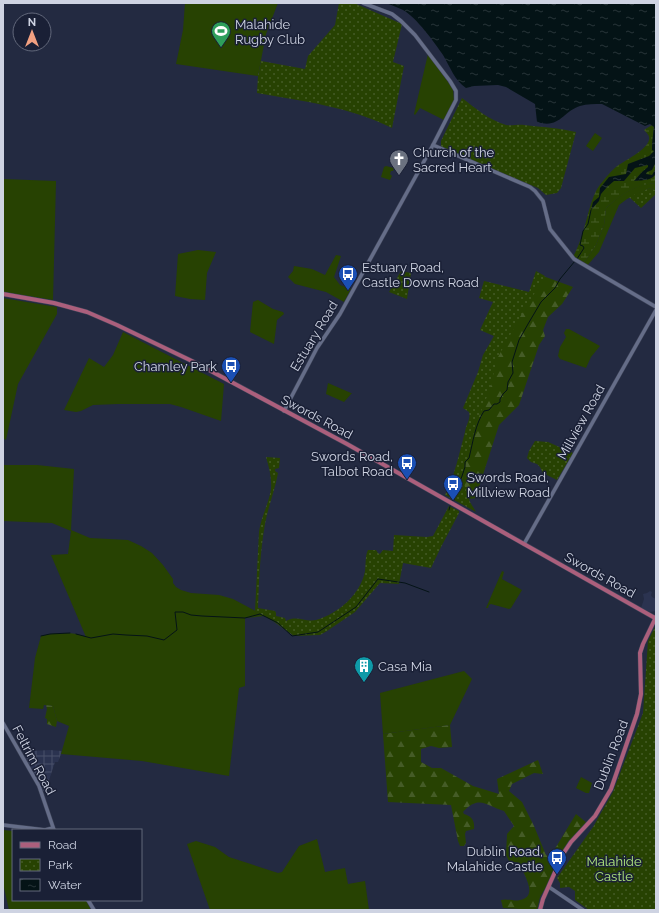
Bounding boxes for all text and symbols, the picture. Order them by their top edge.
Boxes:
north arrow [12,12,52,52]
text: N [28,16,36,29]
place label: Malahide Rugby Club [235,17,305,47]
sports icon: Malahide Rugby Club [210,20,232,48]
place label: Church of the Sacred Heart [413,145,494,175]
church icon: Church of the Sacred Heart [388,148,410,176]
place label: Estuary Road, Castle Downs Road [362,260,479,290]
bus stop icon: Estuary Road, Castle Downs Road [337,263,359,291]
street label: Estuary Road [287,298,341,374]
bus stop icon: Chamley Park [220,355,242,383]
place label: Chamley Park [134,359,217,374]
street label: Millview Road [554,382,608,462]
street label: Swords Road [279,392,355,442]
place label: Swords Road, Talbot Road [311,449,393,479]
bus stop icon: Swords Road, Talbot Road [396,452,418,480]
place label: Swords Road, Millview Road [467,470,550,500]
bus stop icon: Swords Road, Millview Road [442,473,464,501]
street label: Swords Road [562,549,638,601]
building icon: Casa Mia [353,655,375,683]
place label: Casa Mia [378,659,432,674]
street label: Dublin Road [591,718,631,792]
street label: Feltrim Road [9,723,59,797]
legend [12,829,142,901]
text: Road [48,838,77,852]
place label: Dublin Road, Malahide Castle [447,844,543,874]
bus stop icon: Dublin Road, Malahide Castle [546,847,568,875]
park label: Malahide Castle [586,854,642,884]
text: Park [48,858,73,872]
text: Water [48,878,82,892]

